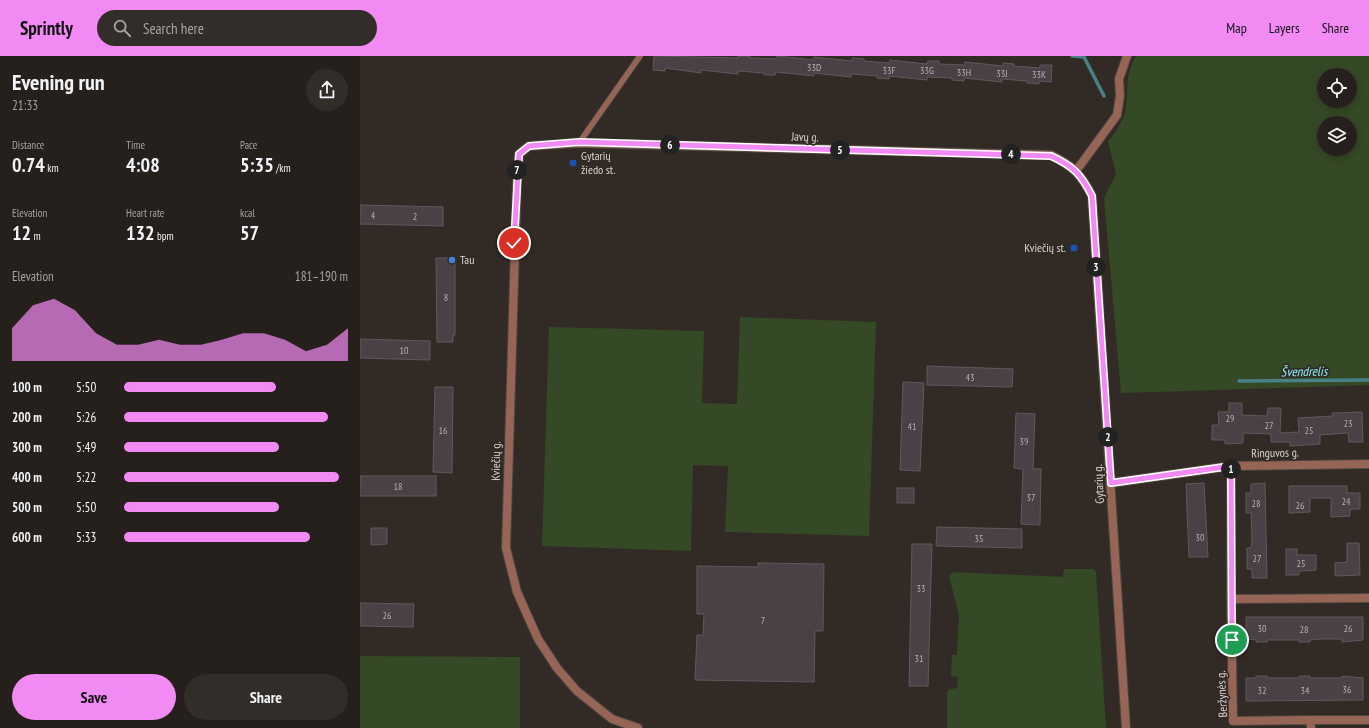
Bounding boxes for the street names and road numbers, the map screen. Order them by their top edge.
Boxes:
street label: Javų g. [790,128,819,144]
street label: Kviečių g. [488,441,503,481]
street label: Ringuvos g. [1251,445,1299,460]
street label: Gytarių g. [1090,464,1107,504]
street label: Beržynės g. [1213,670,1230,718]

